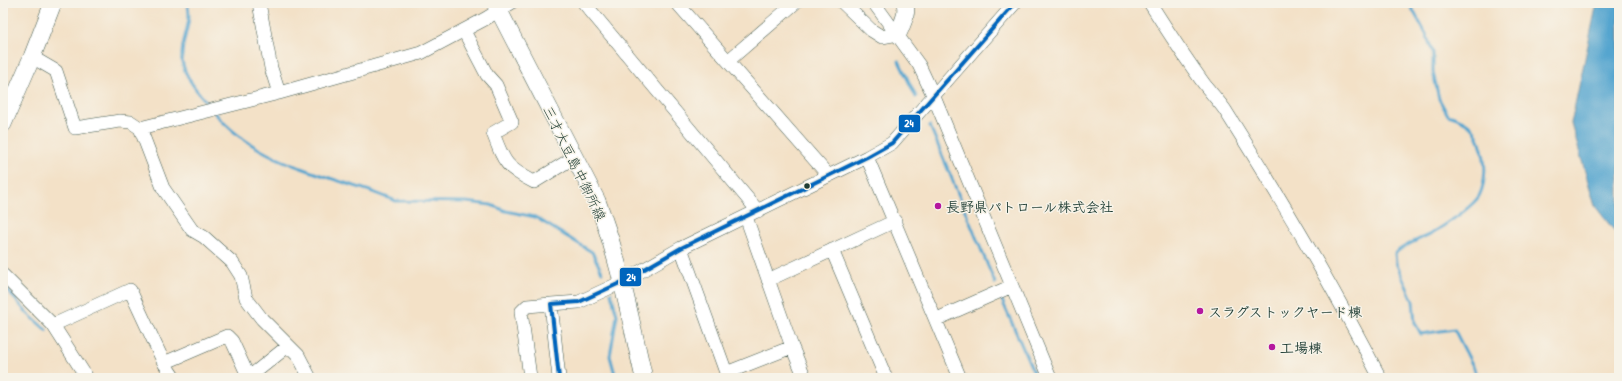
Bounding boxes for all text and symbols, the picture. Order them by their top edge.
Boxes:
street label: 三才大豆島中御所線 [539,102,611,224]
line badge: 24 [898,114,921,133]
text: 24 [904,116,914,130]
unlabelled marker [802,181,812,191]
place label: 長野県パトロール株式会社 [946,197,1113,216]
marker: 長野県パトロール株式会社 [933,201,943,211]
line badge: 24 [619,267,642,287]
text: 24 [626,270,636,284]
place label: スラグストックヤード棟 [1208,302,1363,321]
marker: スラグストックヤード棟 [1195,306,1205,316]
place label: 工場棟 [1280,338,1323,357]
marker: 工場棟 [1267,342,1277,352]

